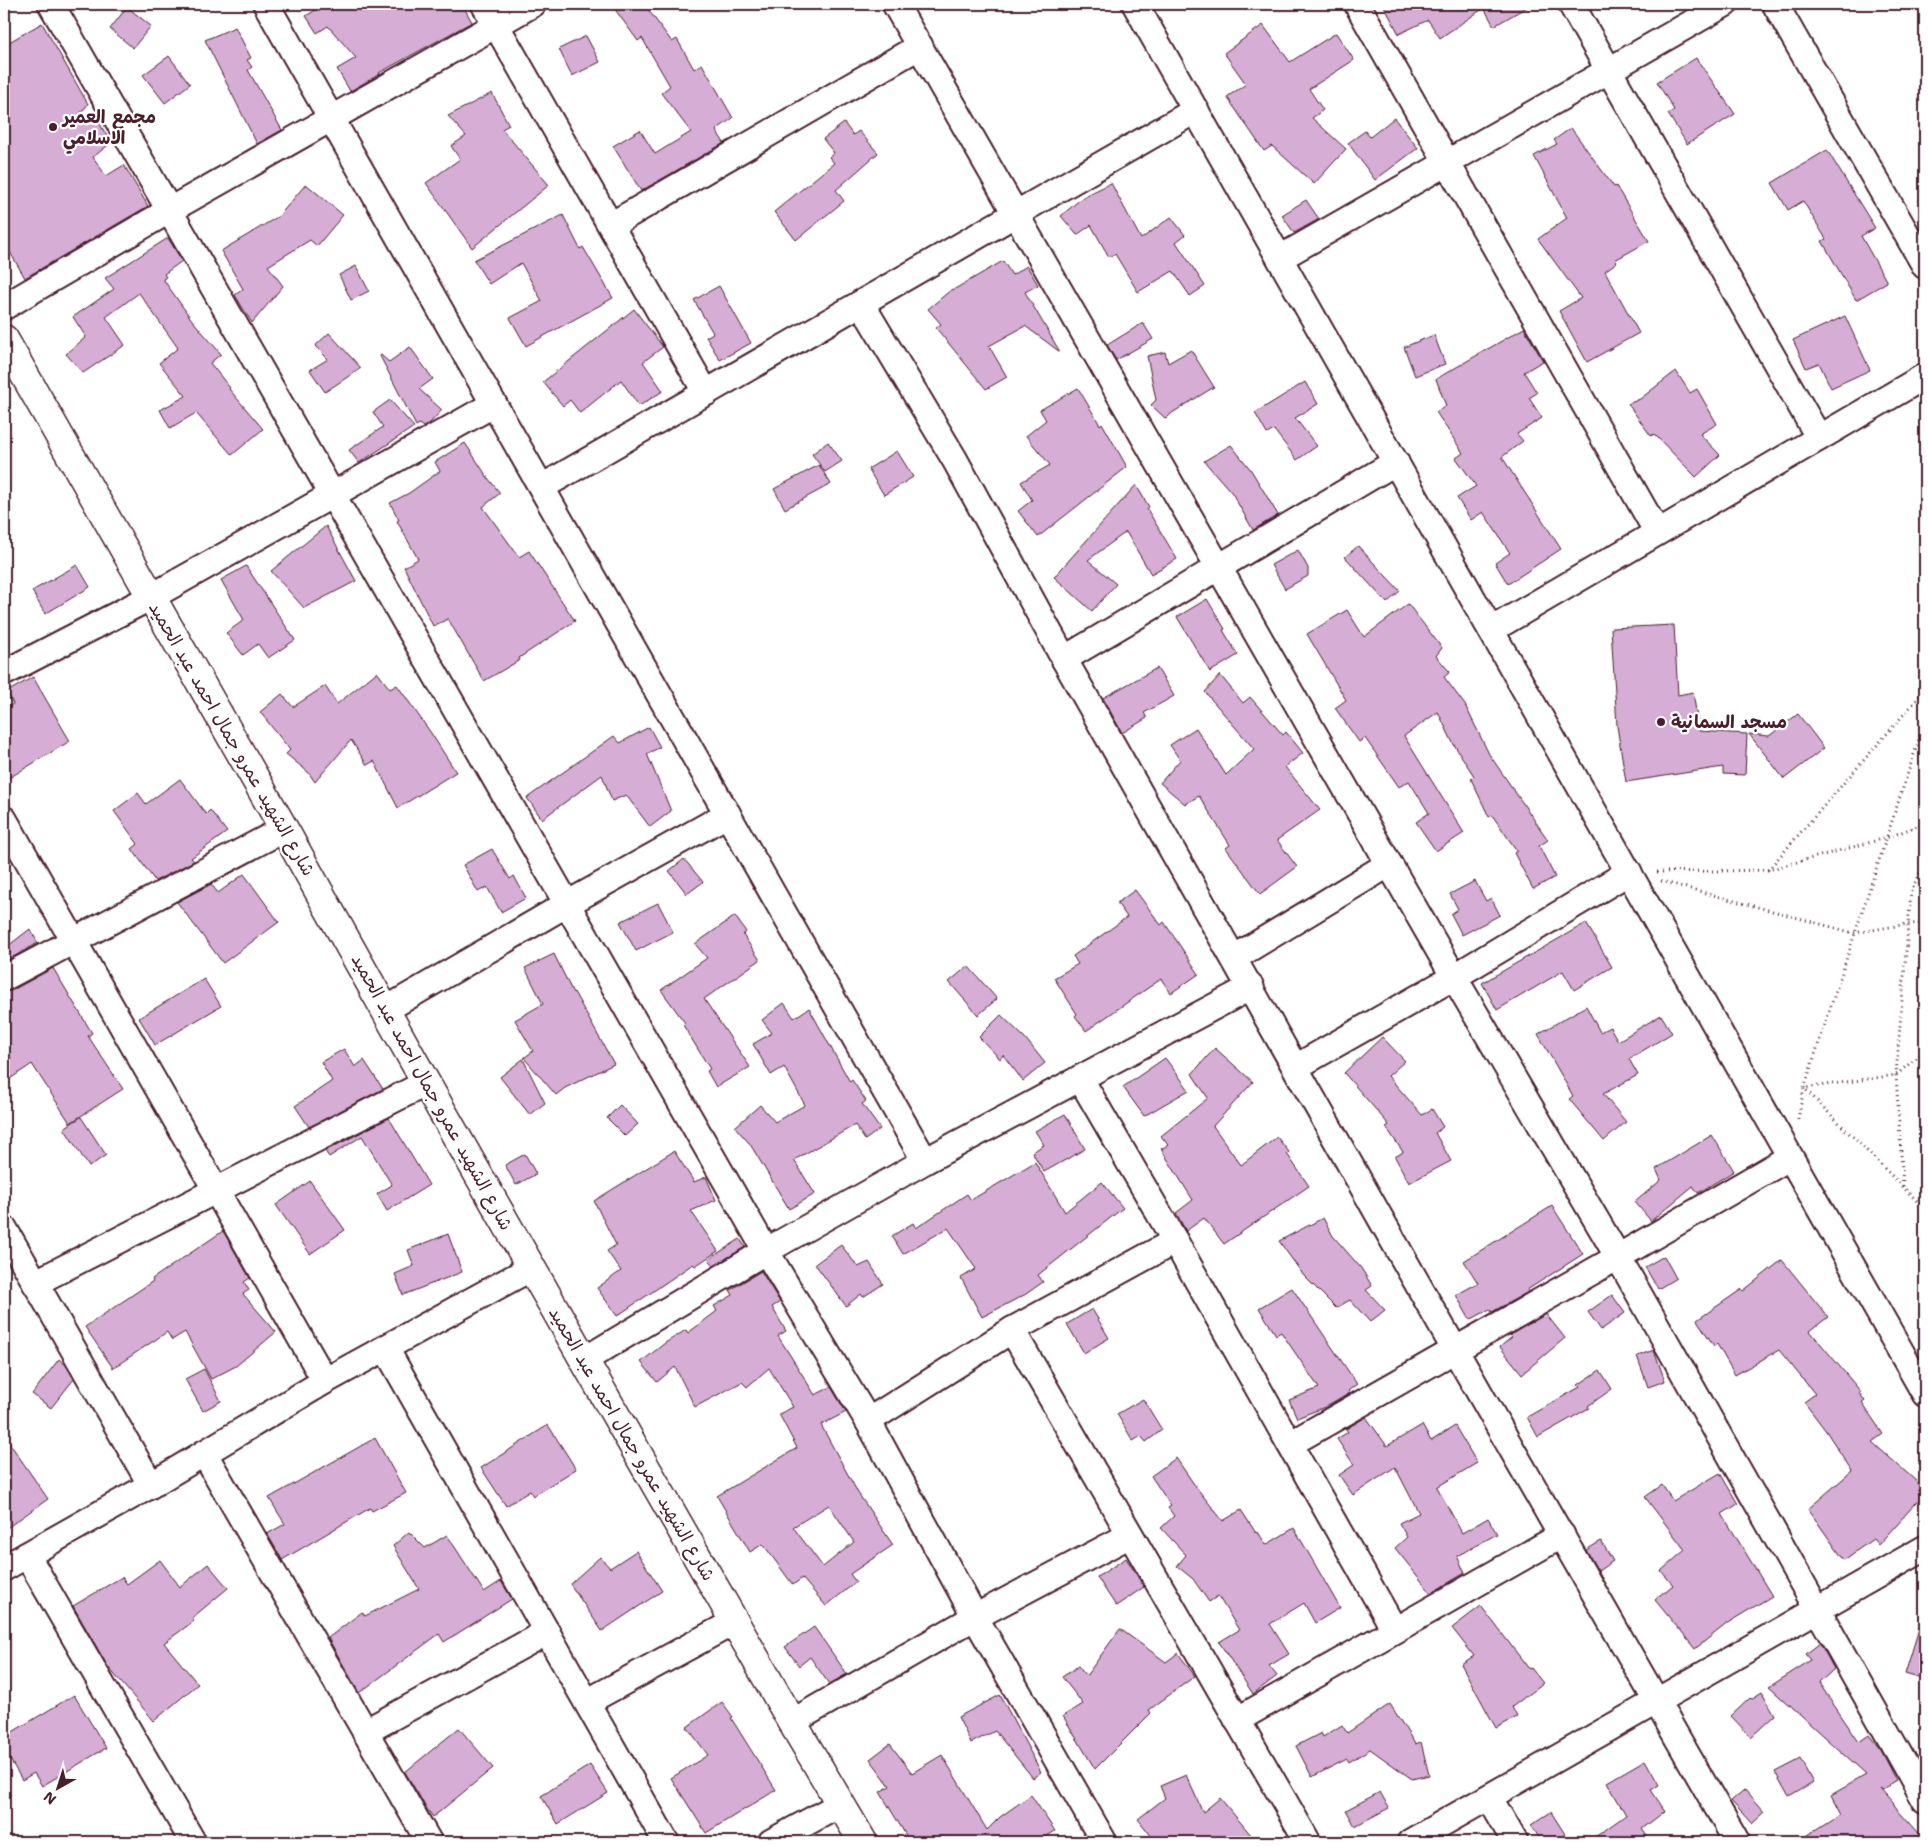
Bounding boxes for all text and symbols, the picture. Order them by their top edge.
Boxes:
place label: مجمع العمير الاسلامي [61,105,156,154]
marker: مجمع العمير الاسلامي [47,121,59,133]
street label: شارع الشهيد عمرو جمال احمد عبد الحميد [143,598,321,880]
place label: مسجد السمانية [1671,710,1787,734]
marker: مسجد السمانية [1655,716,1667,728]
street label: شارع الشهيد عمرو جمال احمد عبد الحميد [346,949,518,1235]
street label: شارع الشهيد عمرو جمال احمد عبد الحميد [543,1303,721,1585]
north arrow [32,1764,82,1814]
text: N [40,1788,60,1809]

